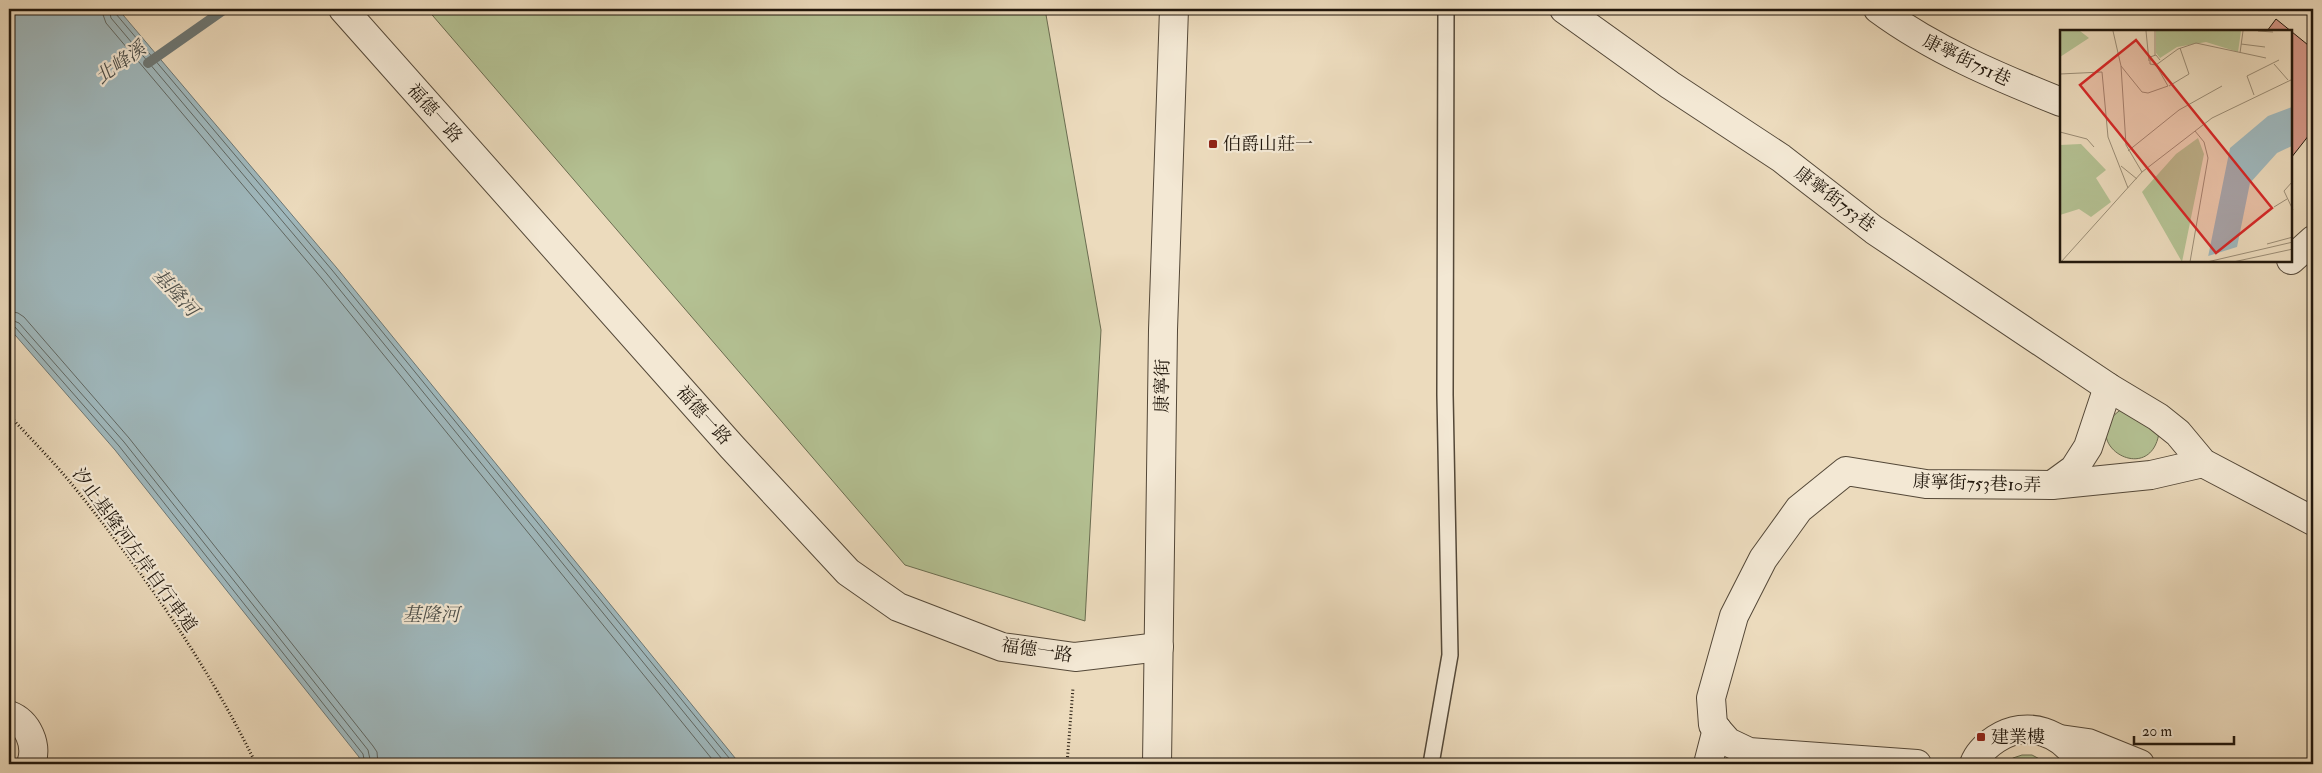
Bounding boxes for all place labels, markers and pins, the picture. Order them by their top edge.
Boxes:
place label: 伯爵山莊一 [1223,133,1313,156]
marker: 伯爵山莊一 [1207,138,1219,150]
place label: 建業樓 [1991,726,2045,749]
marker: 建業樓 [1975,731,1987,743]

